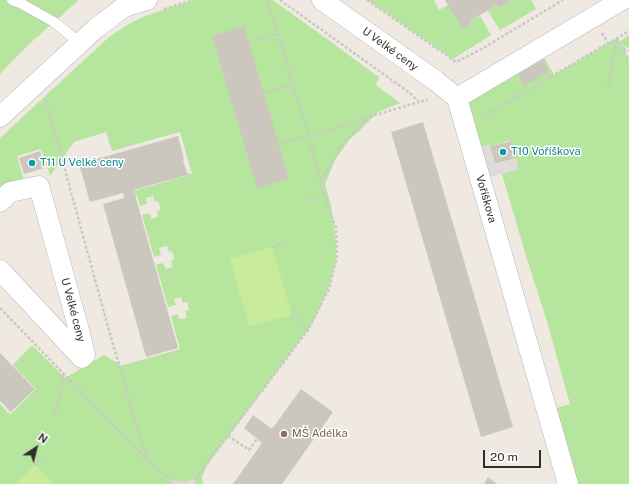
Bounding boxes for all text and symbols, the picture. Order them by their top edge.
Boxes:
street label: U Velké ceny [359,24,421,74]
place label: T10 Voříškova [511,145,581,159]
marker: T10 Voříškova [498,147,508,157]
place label: T11 U Velké ceny [40,156,124,170]
marker: T11 U Velké ceny [27,158,37,168]
street label: Voříškova [473,174,499,224]
street label: U Velké ceny [58,276,88,344]
place label: MŠ Adélka [292,427,348,441]
north arrow [16,428,56,468]
marker: MŠ Adélka [279,429,289,439]
text: N [36,431,50,446]
scale bar [485,442,543,468]
text: 20 m [490,450,518,464]

